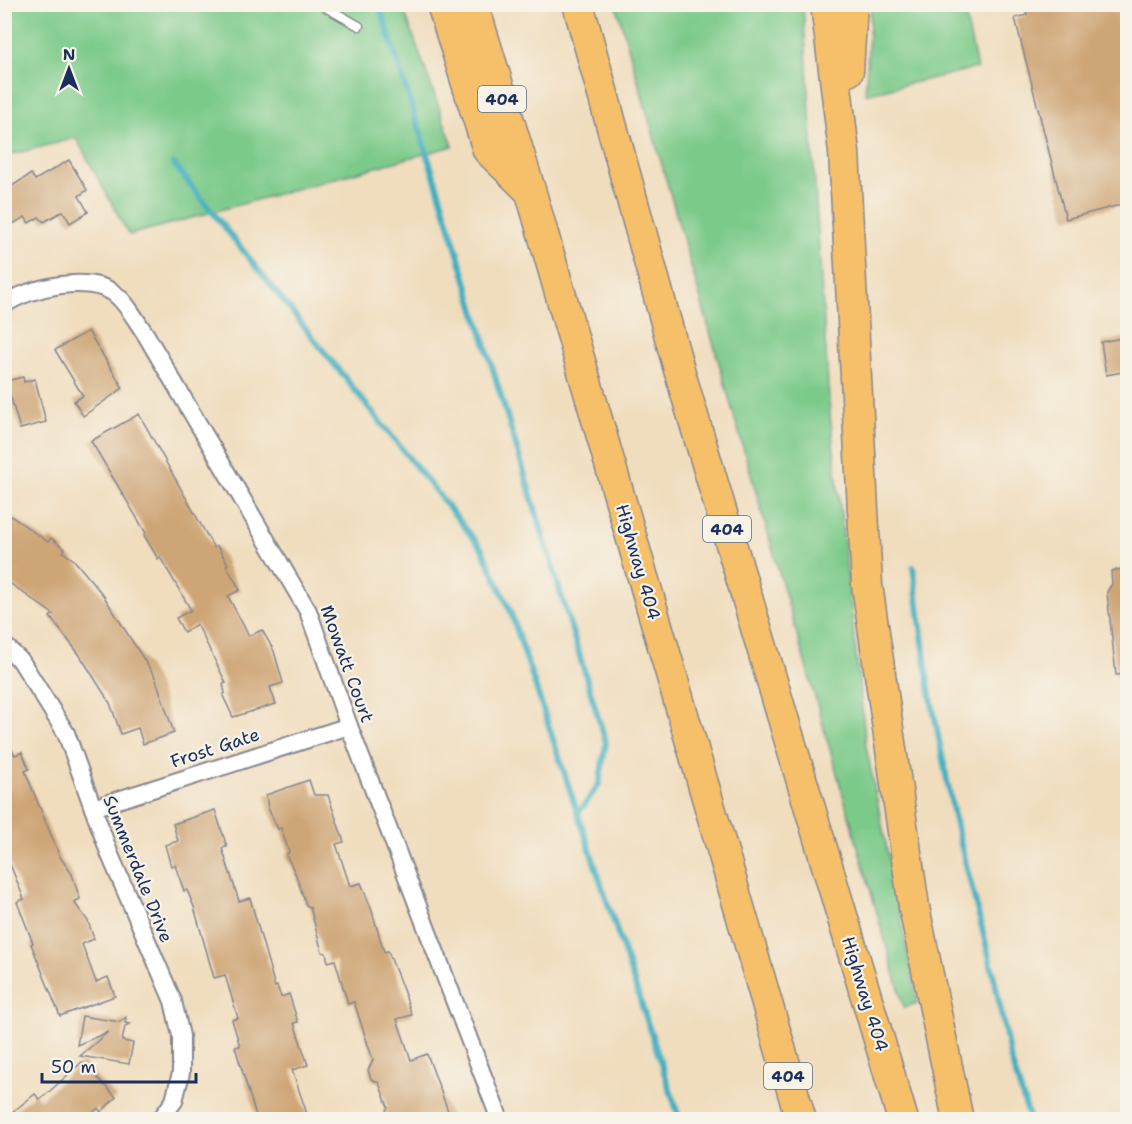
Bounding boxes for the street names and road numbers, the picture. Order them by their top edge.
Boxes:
road number: 404 [478,86,526,112]
street label: Highway 404 [610,501,666,623]
road number: 404 [703,516,751,542]
street label: Mowatt Court [315,602,379,726]
street label: Frost Gate [167,722,263,774]
street label: Summerdale Drive [98,792,178,946]
street label: Highway 404 [836,933,894,1055]
road number: 404 [764,1063,812,1089]

